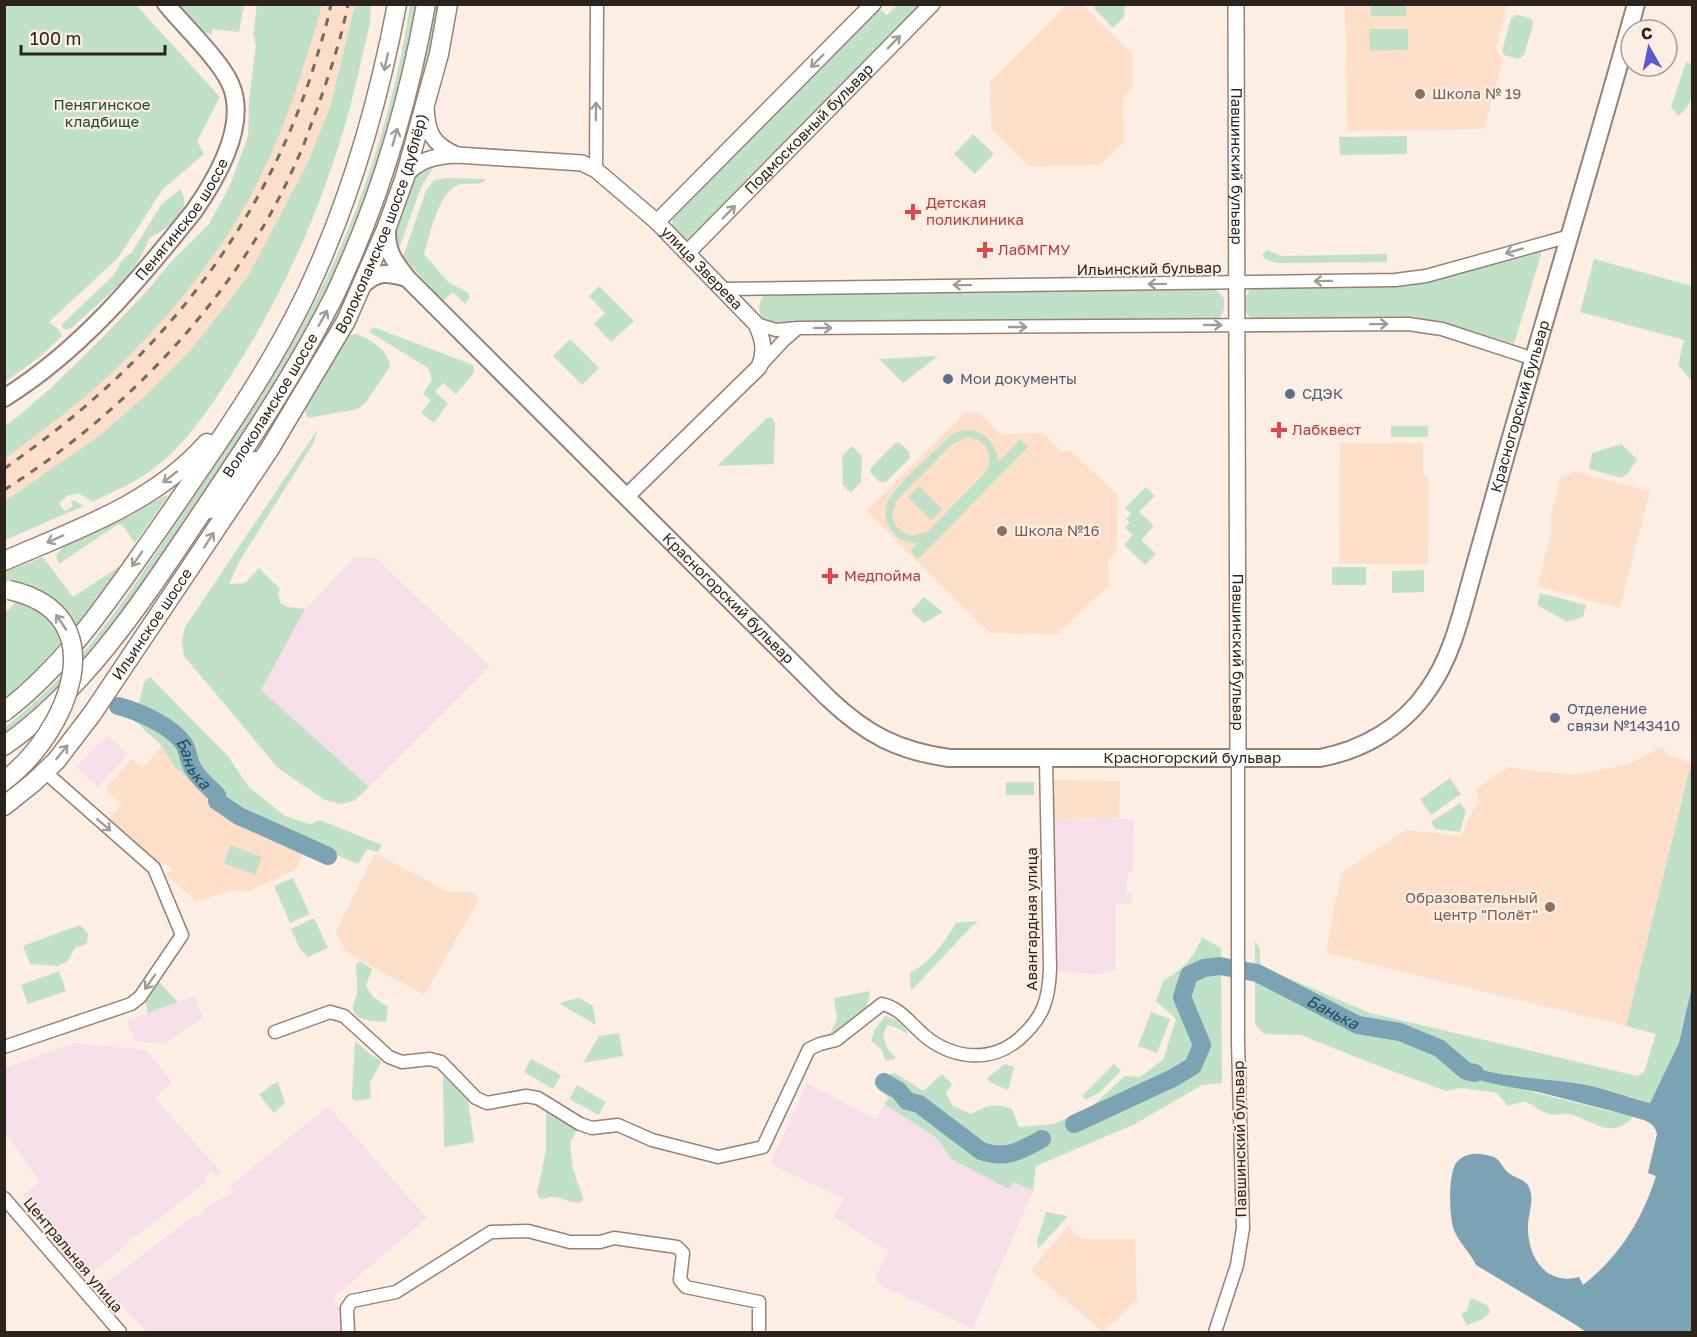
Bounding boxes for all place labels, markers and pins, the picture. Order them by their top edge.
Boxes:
place label: Школа № 19 [1432,84,1521,102]
marker: Школа № 19 [1413,87,1427,101]
place label: Детская поликлиника [926,193,1024,228]
marker: Детская поликлиника [904,203,922,221]
place label: ЛабМГМУ [998,240,1070,258]
marker: ЛабМГМУ [976,241,994,259]
place label: Мои документы [960,369,1077,387]
marker: Мои документы [941,372,955,386]
place label: СДЭК [1302,384,1344,402]
marker: СДЭК [1283,387,1297,401]
place label: Лабквест [1292,420,1362,438]
marker: Лабквест [1270,421,1288,439]
place label: Школа №16 [1014,521,1100,539]
marker: Школа №16 [995,524,1009,538]
place label: Медпойма [844,566,921,584]
marker: Медпойма [821,567,839,585]
place label: Отделение связи №143410 [1567,699,1680,734]
marker: Отделение связи №143410 [1548,711,1562,725]
place label: Образовательный центр "Полёт" [1405,888,1538,923]
marker: Образовательный центр "Полёт" [1543,900,1557,914]

